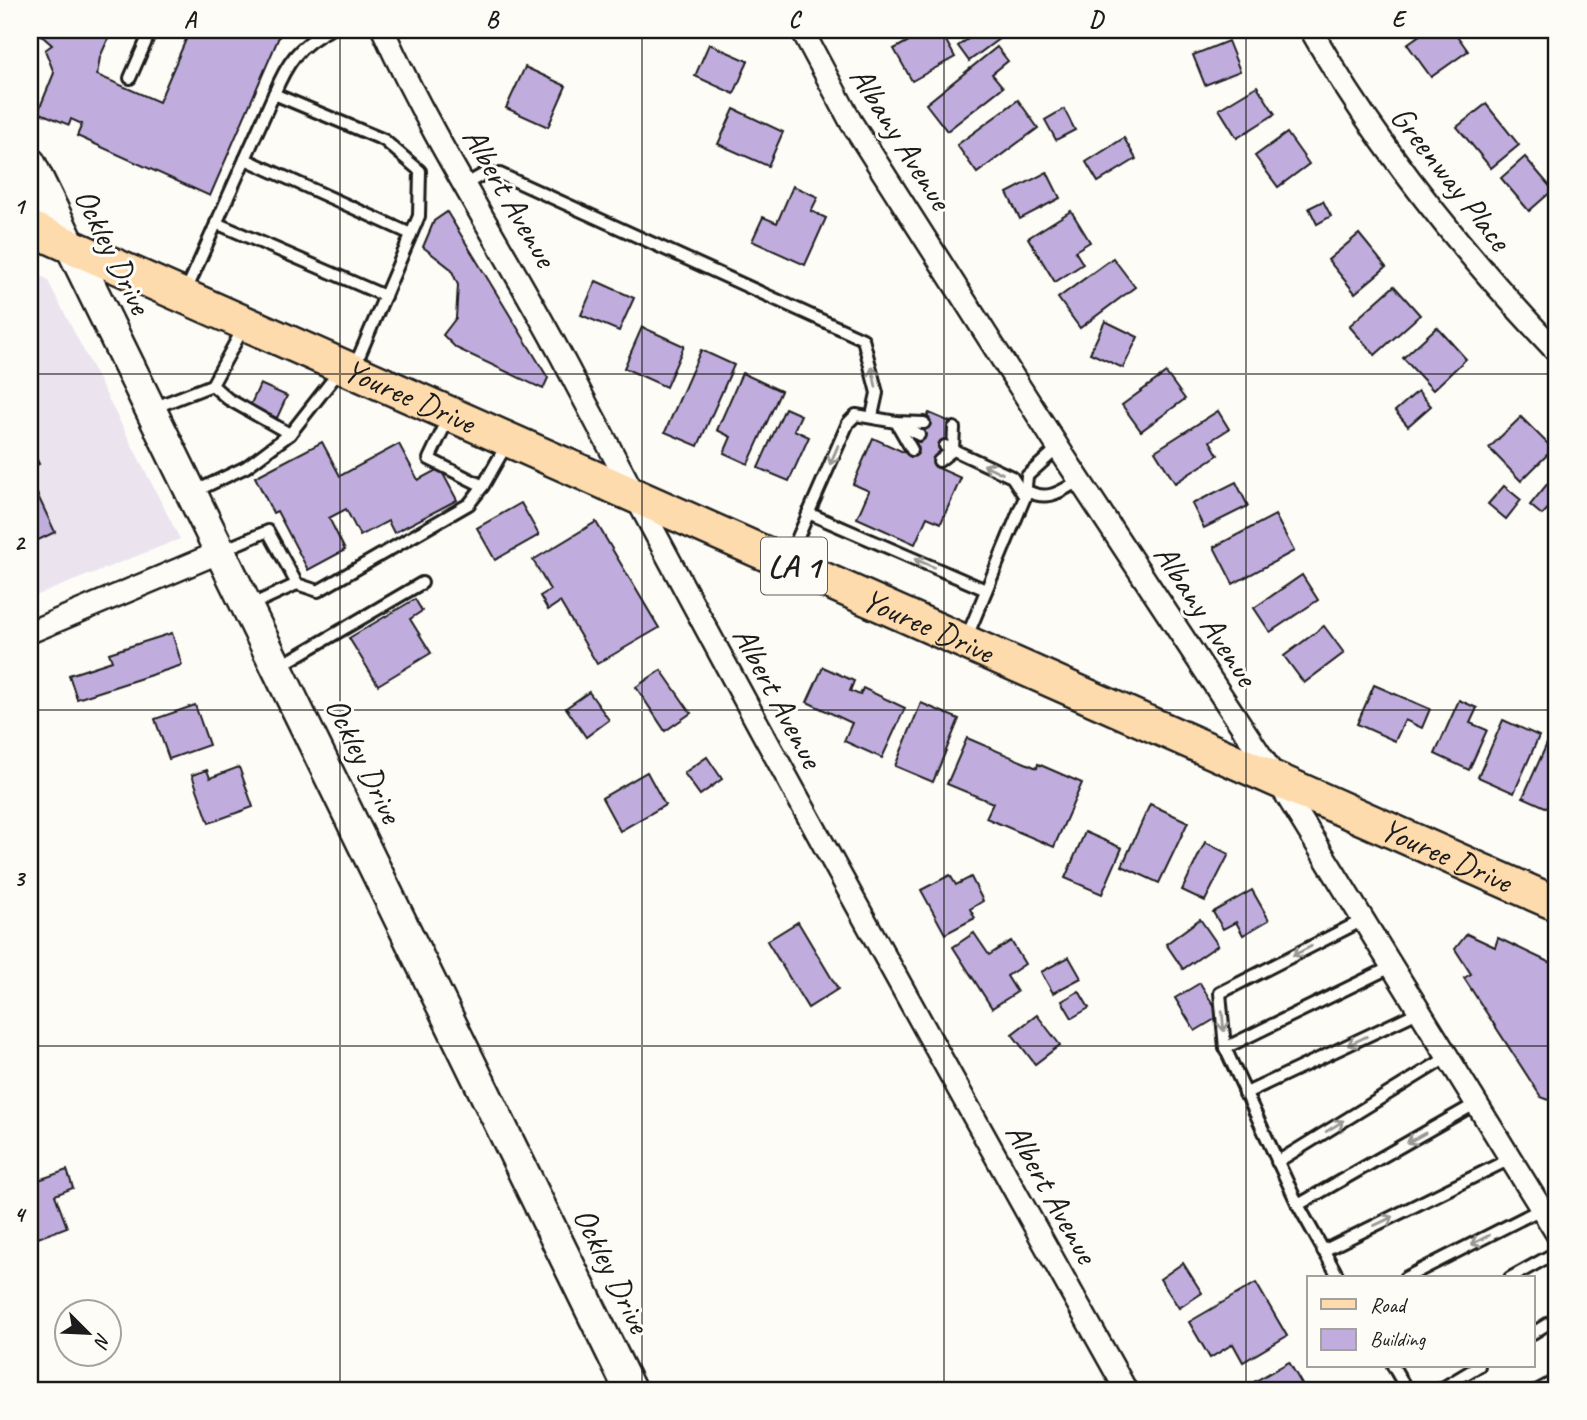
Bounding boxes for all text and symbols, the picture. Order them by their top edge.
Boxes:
text: A [184,5,198,34]
text: B [486,5,500,34]
text: C [789,5,803,34]
text: D [1089,5,1105,34]
text: E [1392,5,1408,34]
street label: Albany Avenue [841,59,963,219]
street label: Greenway Place [1381,97,1522,261]
street label: Albert Avenue [453,120,568,276]
street label: Ockley Drive [65,181,162,323]
text: 1 [14,192,27,221]
street label: Youree Drive [338,349,483,444]
one-way arrow [867,366,880,389]
one-way arrow [826,444,839,465]
one-way arrow [983,461,1004,475]
text: 2 [14,528,27,557]
street label: Albany Avenue [1145,536,1269,696]
road number: LA 1 [761,538,827,594]
one-way arrow [913,556,935,569]
street label: Youree Drive [856,578,1002,674]
street label: Albert Avenue [723,619,834,777]
street label: Ockley Drive [316,690,413,832]
street label: Youree Drive [1374,808,1520,903]
text: 3 [14,864,27,893]
one-way arrow [1292,945,1313,959]
one-way arrow [1216,1009,1229,1031]
one-way arrow [1346,1035,1368,1048]
street label: Albert Avenue [996,1115,1109,1273]
one-way arrow [1325,1119,1344,1134]
one-way arrow [1406,1131,1426,1145]
text: 4 [14,1200,27,1229]
street label: Ockley Drive [564,1200,661,1342]
one-way arrow [1373,1214,1394,1228]
one-way arrow [1470,1233,1491,1247]
legend [1307,1276,1534,1368]
text: Road [1370,1292,1409,1318]
north arrow [52,1298,122,1368]
text: Building [1370,1326,1427,1352]
text: N [88,1329,116,1353]

